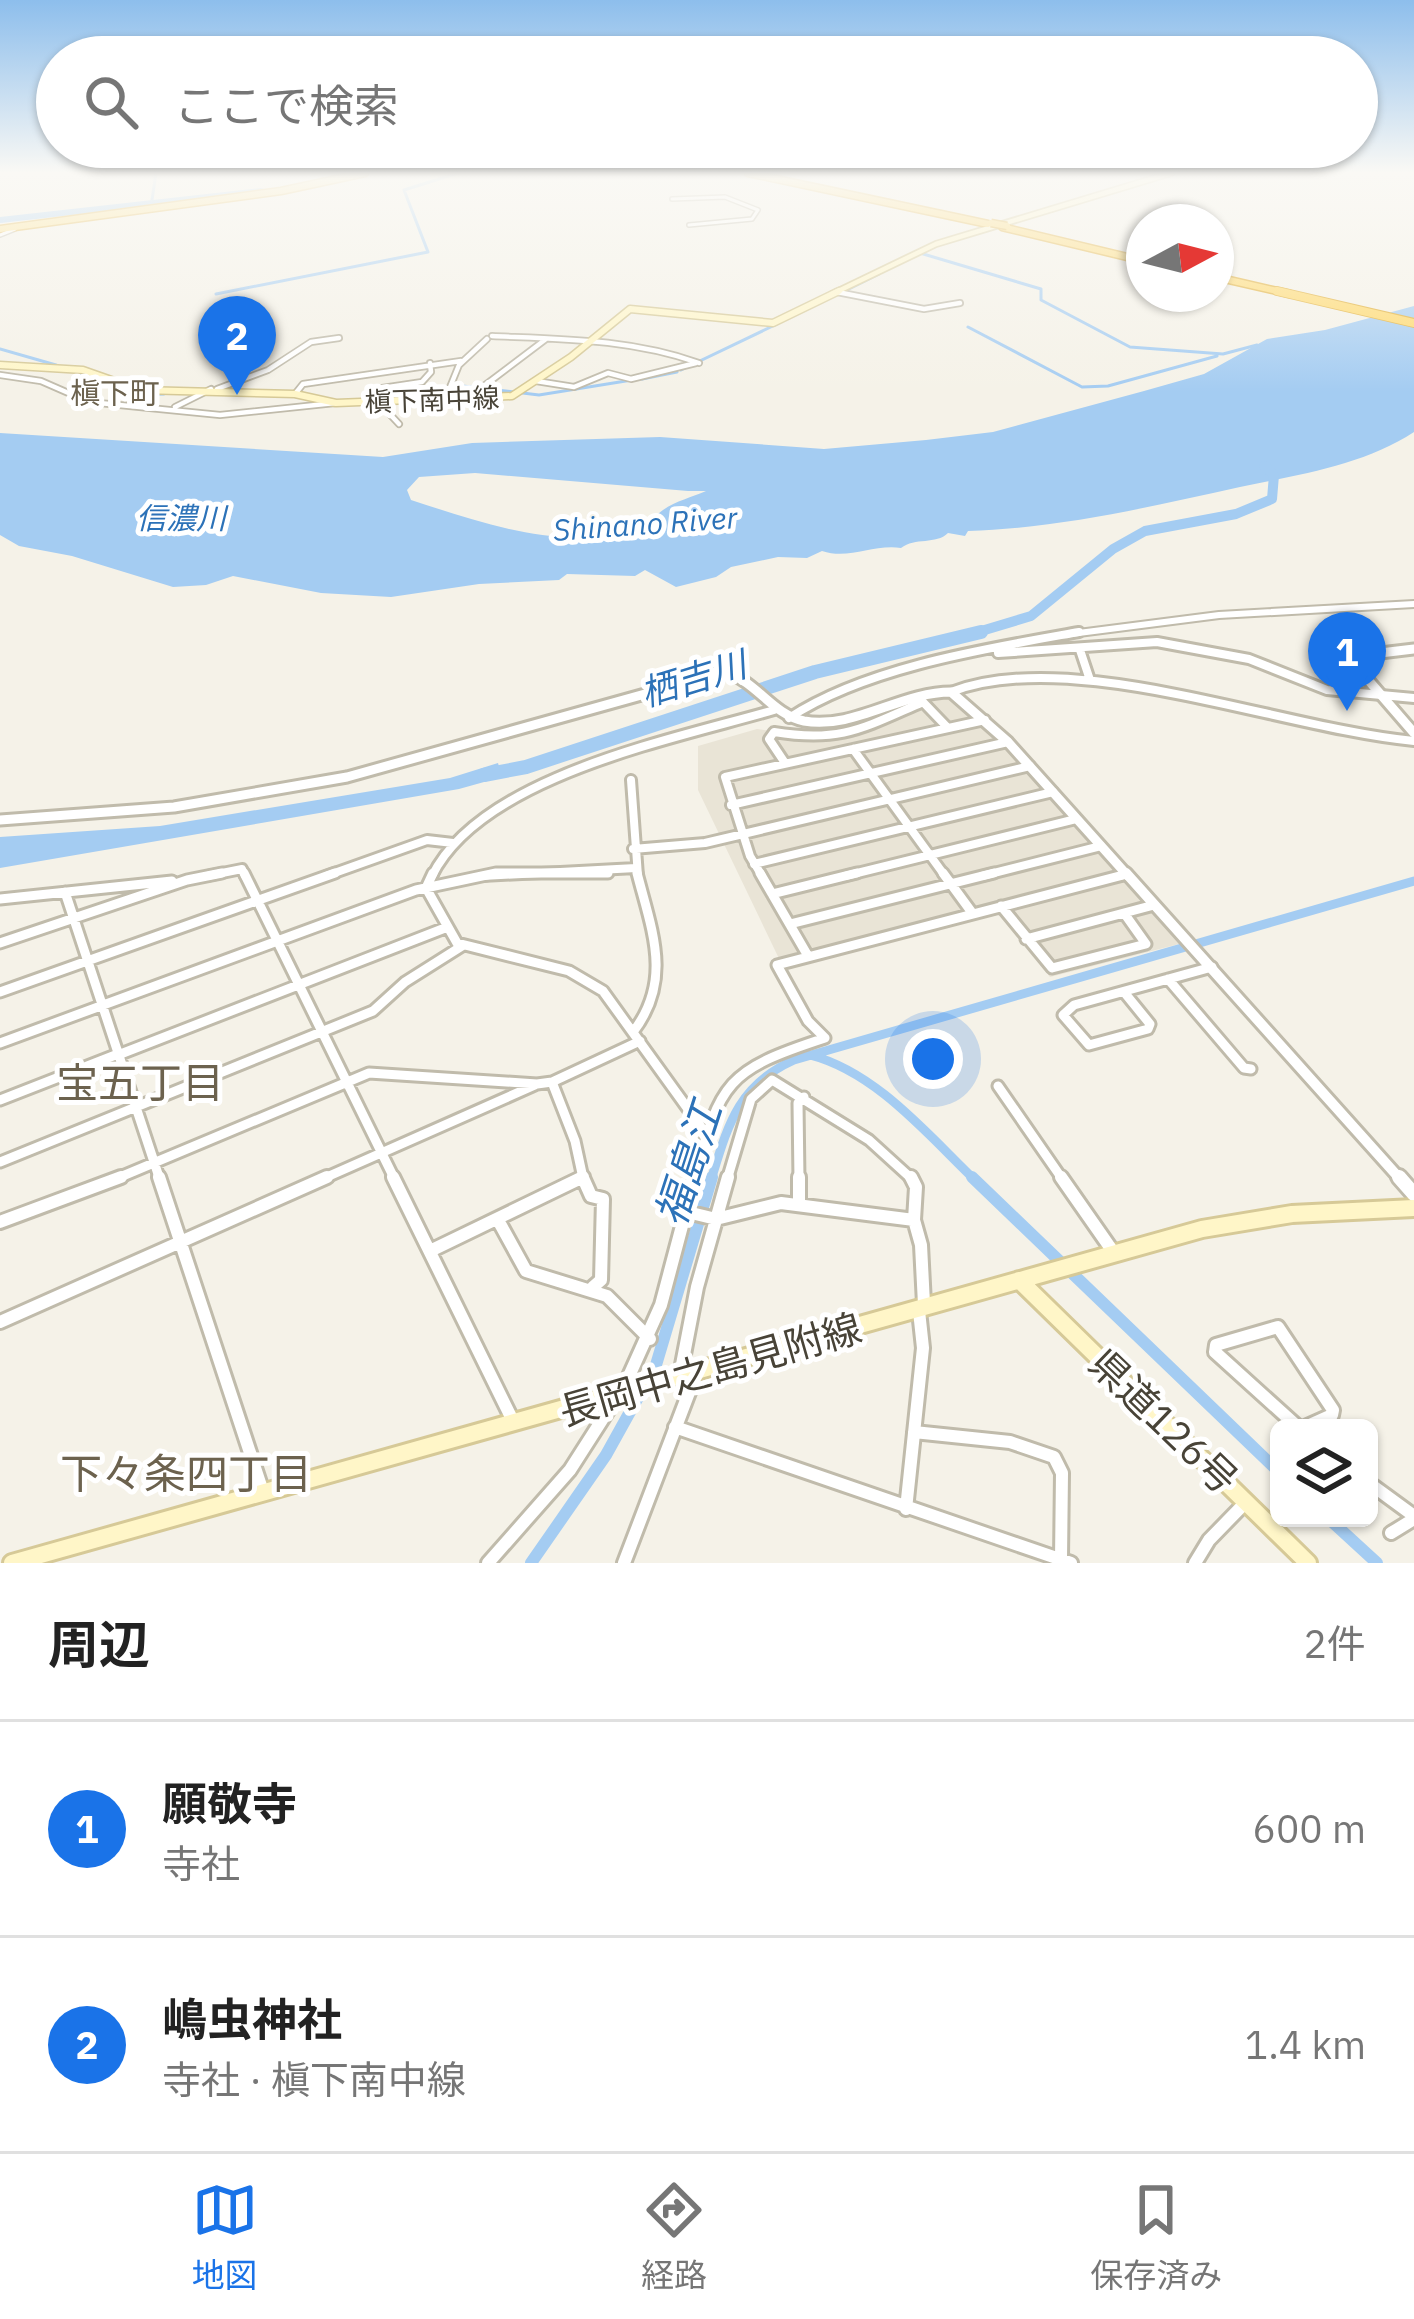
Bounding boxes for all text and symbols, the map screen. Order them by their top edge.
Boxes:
search box [36,36,1378,168]
icon: search [78,69,144,135]
text: ここで検索 [174,76,399,134]
north arrow [1126,204,1234,312]
pin: 2 [198,296,276,395]
district label: 槇下町 [70,373,160,412]
street label: 槇下南中線 [364,379,500,419]
water label: Shinano River [552,497,739,549]
water label: 信濃川 [136,498,229,537]
pin: 1 [1308,612,1386,711]
water label: 栖吉川 [634,639,755,716]
your location [903,1029,963,1089]
district label: 宝五丁目 [56,1055,224,1110]
water label: 福島江 [642,1092,735,1232]
street label: 長岡中之島見附線 [553,1301,867,1437]
street label: 県道126号 [1079,1338,1249,1504]
map controls [1270,1419,1378,1527]
button: layers [1270,1419,1378,1527]
district label: 下々条四丁目 [60,1446,312,1501]
text: 周辺 [48,1611,150,1677]
text: 2件 [1304,1618,1366,1669]
text: 願敬寺 [162,1774,297,1832]
text: 1 [75,1803,99,1854]
text: 600 m [1253,1803,1366,1854]
text: 寺社 [162,1838,240,1889]
text: 嶋虫神社 [162,1990,342,2048]
text: 2 [75,2019,99,2070]
text: 1.4 km [1245,2019,1366,2070]
text: 寺社 · 槇下南中線 [162,2054,466,2105]
tab: 地図 [192,2177,258,2297]
tab: 経路 [641,2177,707,2297]
tab: 保存済み [1090,2177,1222,2297]

